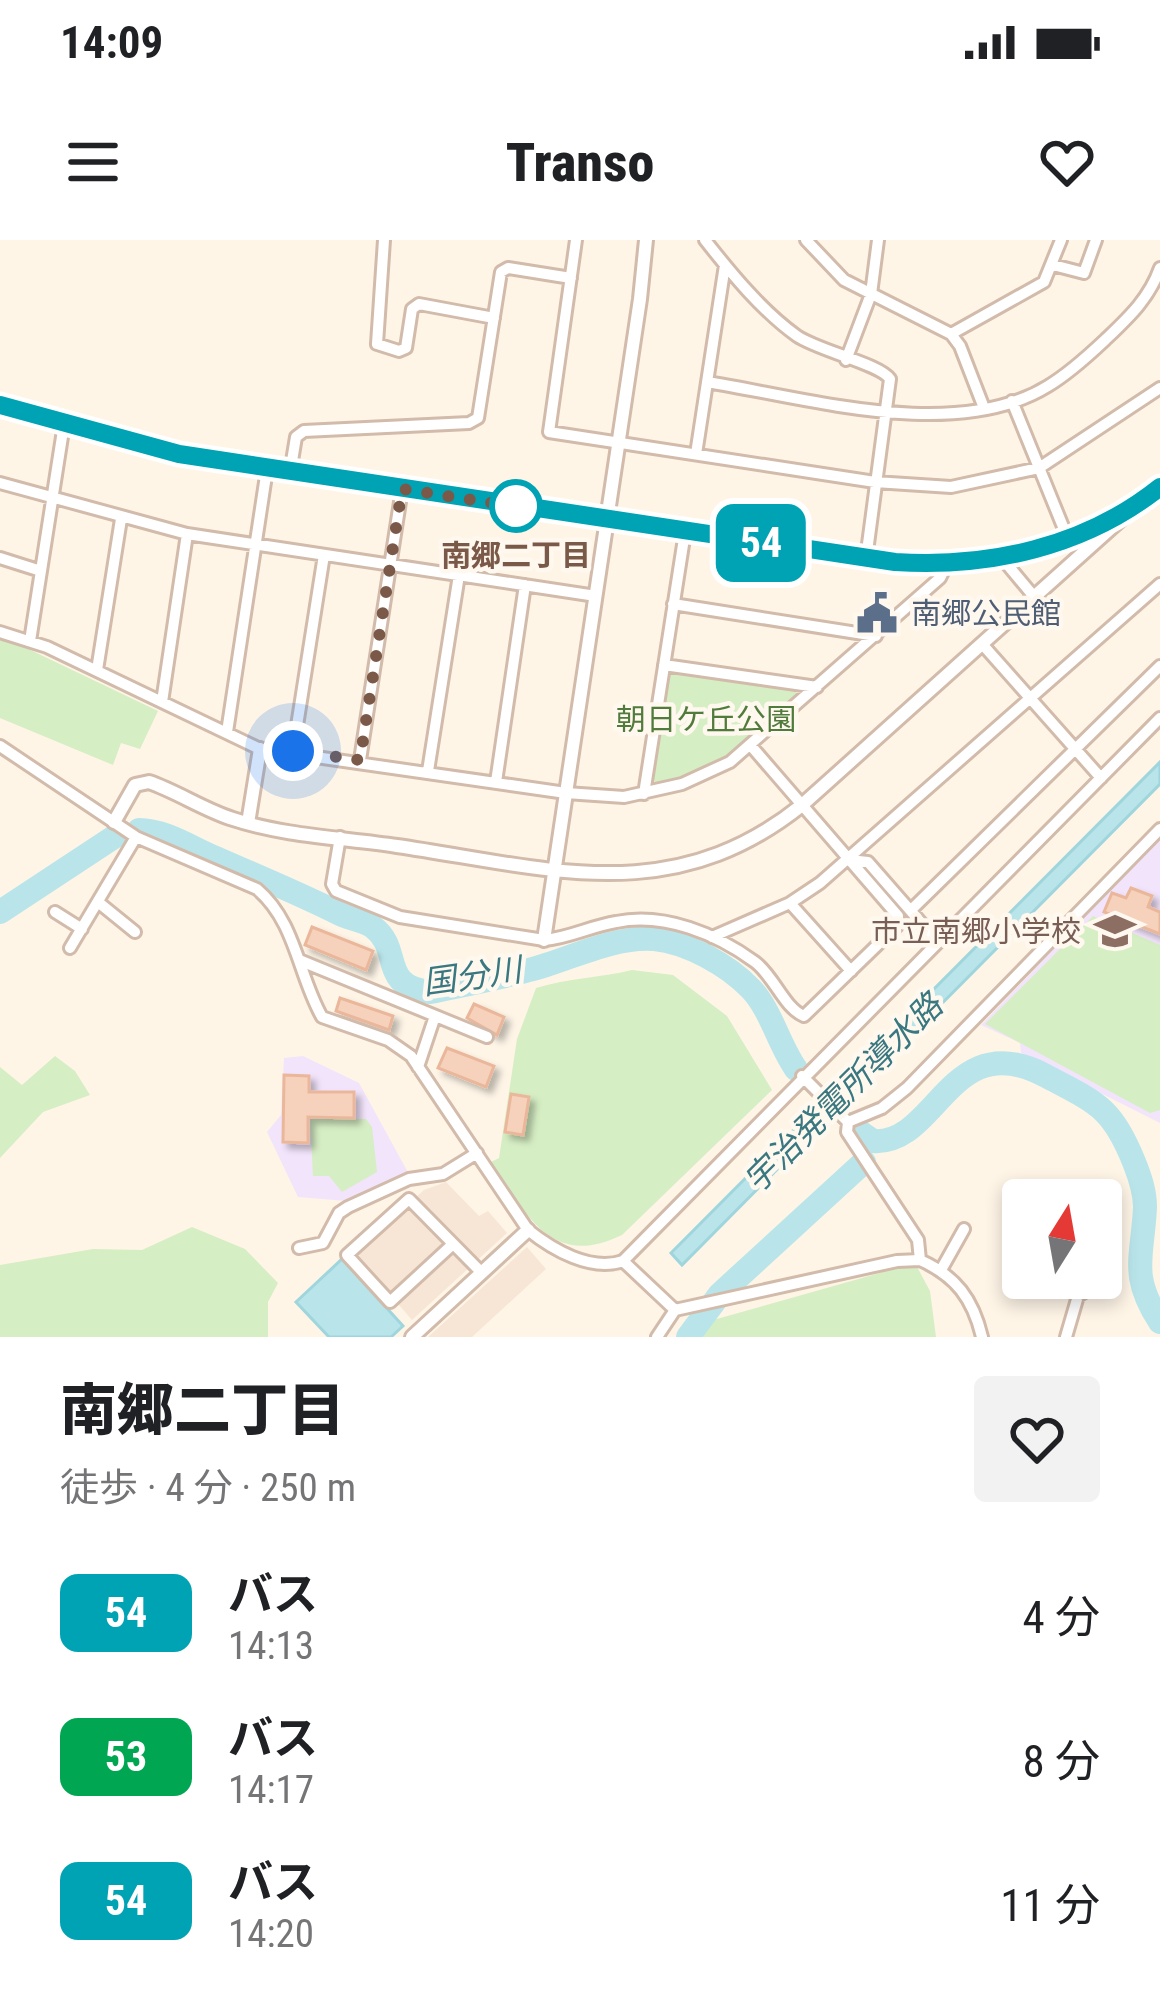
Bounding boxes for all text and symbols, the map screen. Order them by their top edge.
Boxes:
text: 14:09 [60,16,163,69]
icon: menu [60,129,126,195]
icon: heart [1034,129,1100,195]
text: Transo [506,131,654,194]
marker: 南郷二丁目 [491,481,541,531]
line badge: 54 [707,504,815,582]
text: 54 [740,518,782,567]
place label: 南郷二丁目 [441,538,591,573]
public building icon: 南郷公民館 [854,590,900,636]
place label: 南郷公民館 [911,596,1061,631]
park label: 朝日ケ丘公園 [616,702,796,737]
your location [263,721,323,781]
school or university icon: 市立南郷小学校 [1092,908,1138,954]
place label: 市立南郷小学校 [871,914,1081,949]
water label: 国分川 [420,949,527,1002]
water label: 宇治発電所導水路 [736,984,952,1200]
north arrow [1002,1179,1122,1299]
map controls [1002,1179,1122,1299]
button: heart [974,1376,1100,1502]
text: 南郷二丁目 [60,1377,345,1444]
text: 徒歩 · 4 分 · 250 m [60,1465,356,1511]
text: バス [228,1568,318,1621]
text: 54 [105,1588,147,1637]
text: 4 分 [1022,1591,1100,1644]
text: 14:13 [228,1623,314,1669]
text: バス [228,1712,318,1765]
text: 53 [105,1732,147,1781]
text: 8 分 [1022,1735,1100,1788]
text: 14:17 [228,1767,314,1813]
text: バス [228,1856,318,1909]
text: 54 [105,1876,147,1925]
text: 11 分 [1000,1879,1100,1932]
text: 14:20 [228,1911,314,1957]

